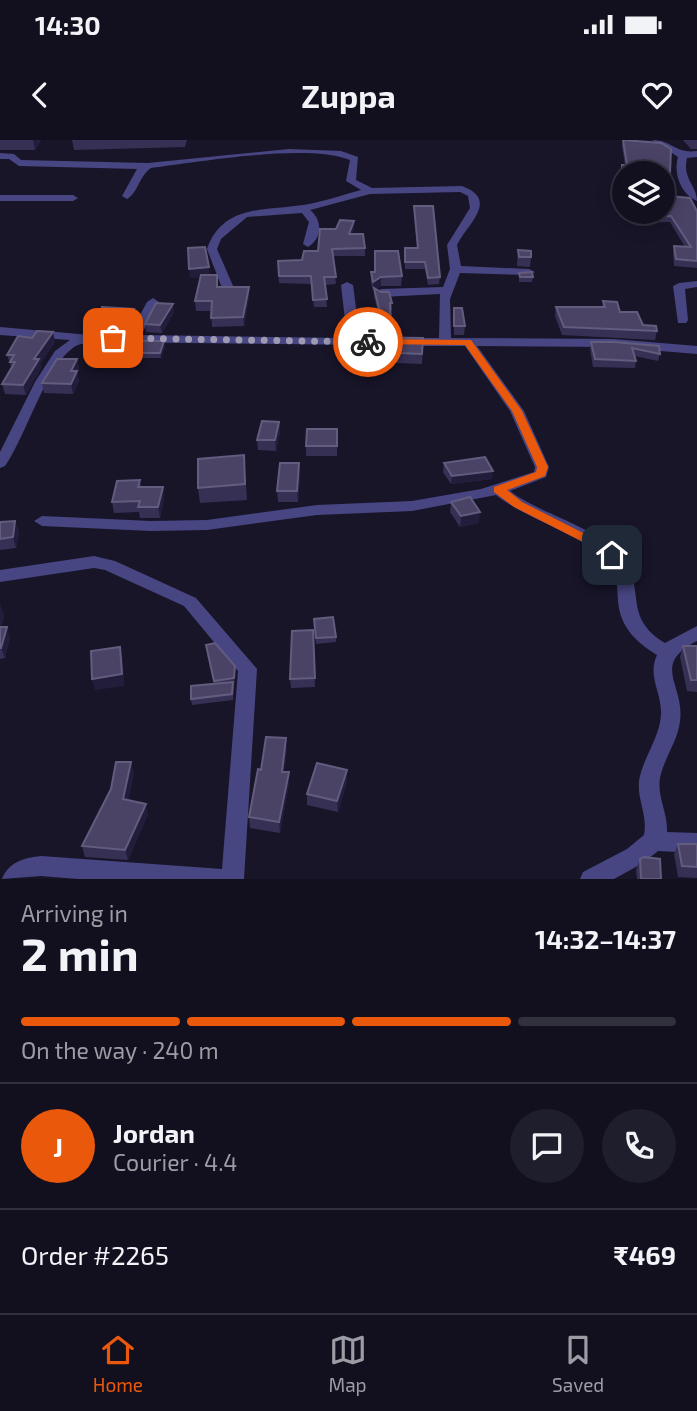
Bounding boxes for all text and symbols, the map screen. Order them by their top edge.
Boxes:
text: 14:30 [35,9,101,40]
icon: back [21,76,59,114]
text: Zuppa [301,76,396,114]
icon: heart [638,76,676,114]
map controls [612,161,675,224]
button: layers [612,161,675,224]
courier [333,307,403,377]
pin [83,308,143,368]
icon: bag [94,319,132,357]
icon: bike [349,323,387,361]
pin [582,525,642,585]
icon: home [593,536,631,574]
text: Arriving in [21,899,128,927]
text: 14:32–14:37 [535,923,676,954]
text: 2 min [21,925,139,980]
text: On the way · 240 m [21,1036,219,1064]
button: chat [510,1109,584,1183]
button: phone [602,1109,676,1183]
text: Jordan [113,1117,195,1148]
text: J [53,1131,63,1162]
text: Courier · 4.4 [113,1148,237,1176]
text: Order #2265 [21,1239,169,1270]
text: ₹469 [613,1239,676,1270]
tab: Home [93,1331,143,1396]
tab: Map [329,1331,367,1396]
tab: Saved [552,1331,604,1396]

